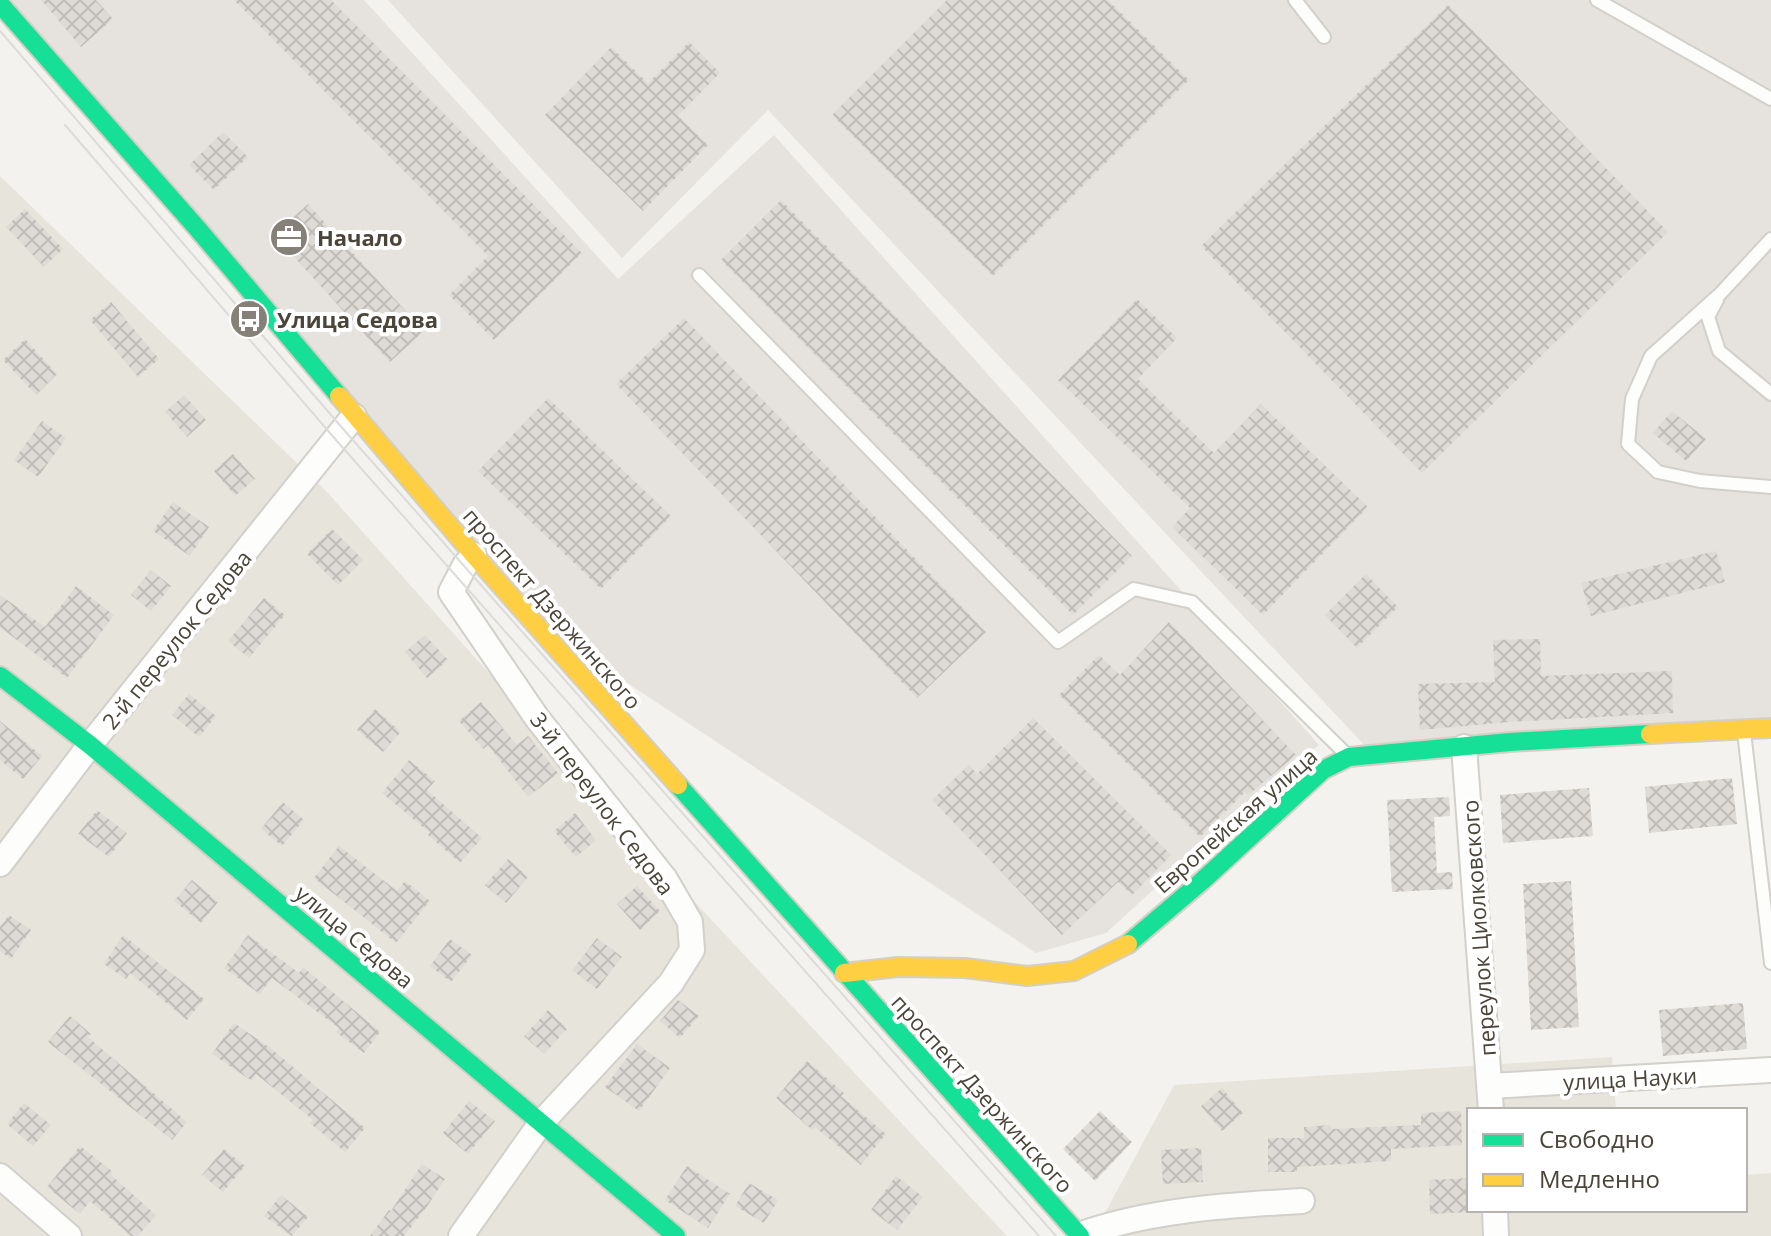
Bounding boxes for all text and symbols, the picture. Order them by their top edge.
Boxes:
office icon: Начало [268,216,310,258]
place label: Начало [317,222,403,252]
bus stop icon: Улица Седова [228,298,270,340]
place label: Улица Седова [277,304,438,334]
street label: проспект Дзержинского [457,501,649,715]
street label: 2-й переулок Седова [94,543,258,735]
street label: 3-й переулок Седова [524,705,682,901]
street label: Европейская улица [1147,741,1323,899]
street label: переулок Циолковского [1454,799,1502,1057]
street label: улица Седова [289,878,421,994]
street label: проспект Дзержинского [886,987,1080,1199]
street label: улица Науки [1562,1060,1698,1096]
legend [1467,1108,1747,1212]
text: Свободно [1539,1122,1654,1155]
text: Медленно [1539,1162,1660,1195]

